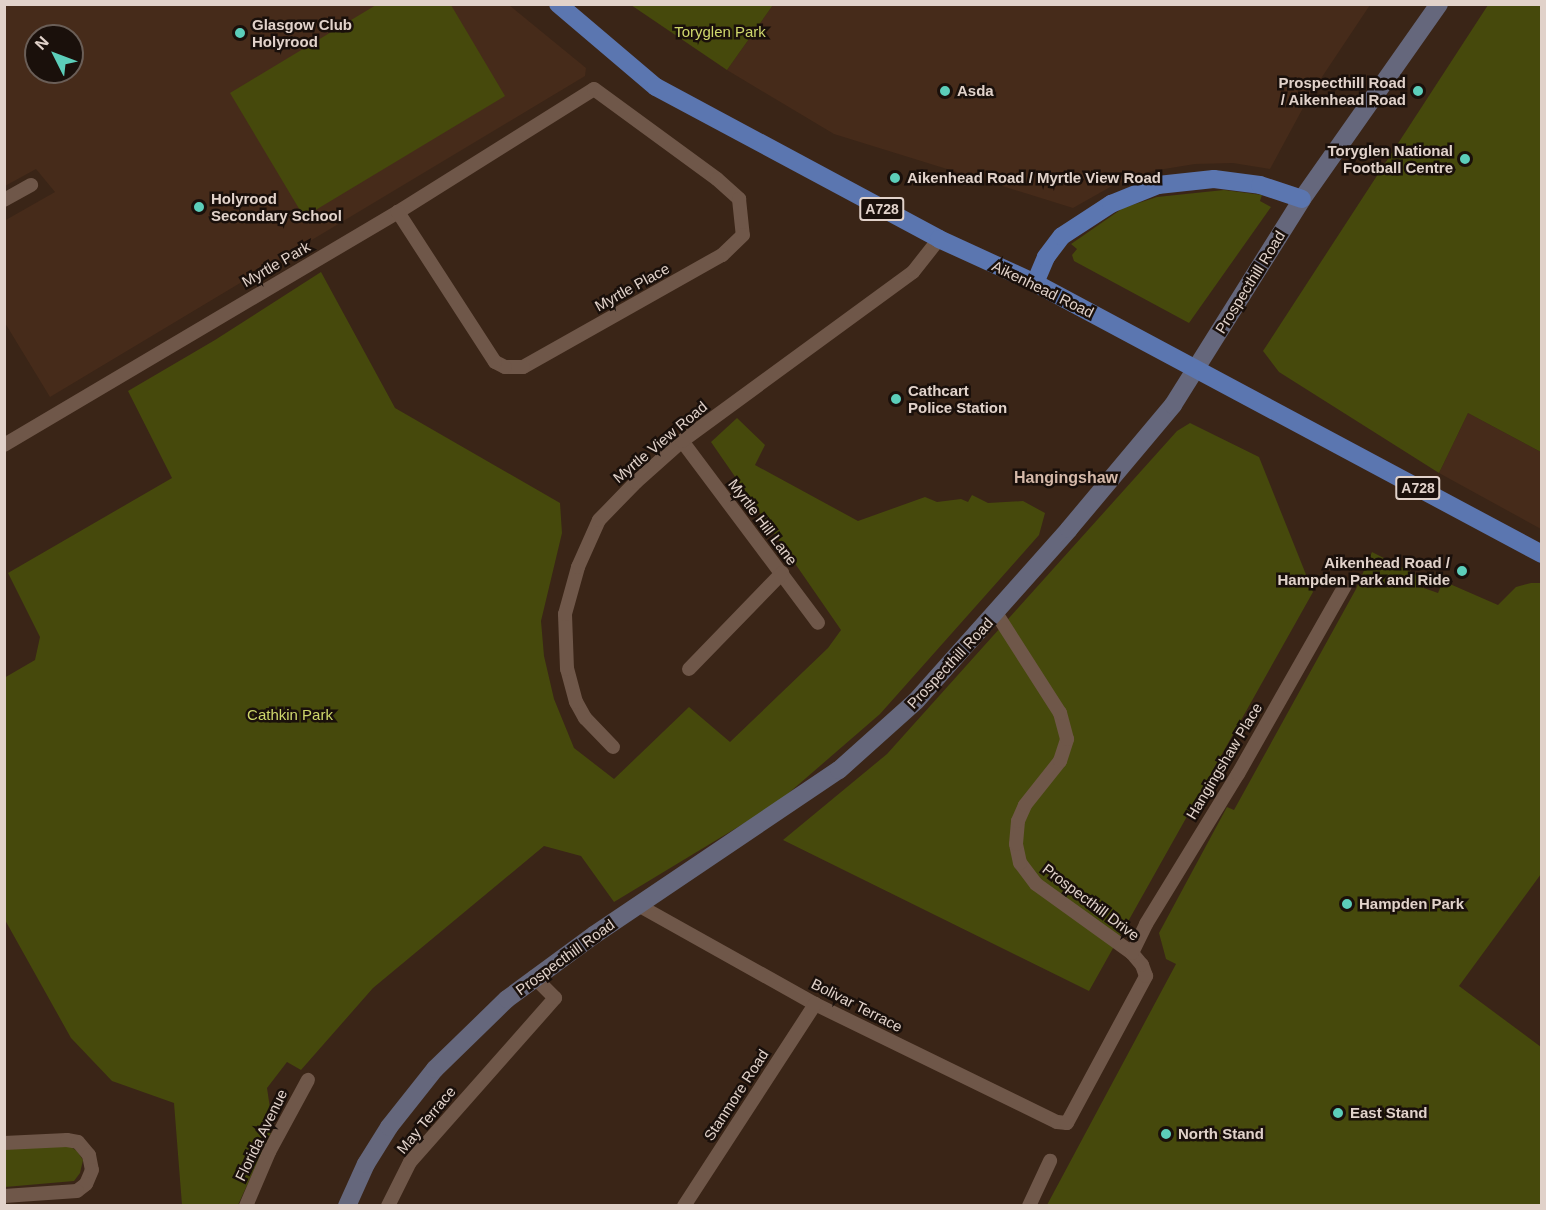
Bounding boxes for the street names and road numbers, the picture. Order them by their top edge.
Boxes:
road number: A728 [858,198,906,220]
street label: Prospecthill Road [1211,227,1289,337]
street label: Myrtle Park [239,237,313,291]
street label: Aikenhead Road [989,257,1097,321]
street label: Myrtle Place [592,259,672,315]
street label: Myrtle View Road [609,397,711,487]
street label: Myrtle Hill Lane [725,475,801,569]
road number: A728 [1394,477,1442,499]
street label: Prospecthill Road [903,614,997,712]
street label: Hangingshaw Place [1182,700,1266,822]
street label: Prospecthill Drive [1039,860,1143,944]
street label: Prospecthill Road [512,915,618,999]
street label: Bolivar Terrace [808,974,906,1036]
street label: Stanmore Road [700,1046,772,1144]
street label: May Terrace [393,1083,459,1157]
street label: Florida Avenue [231,1086,291,1184]

